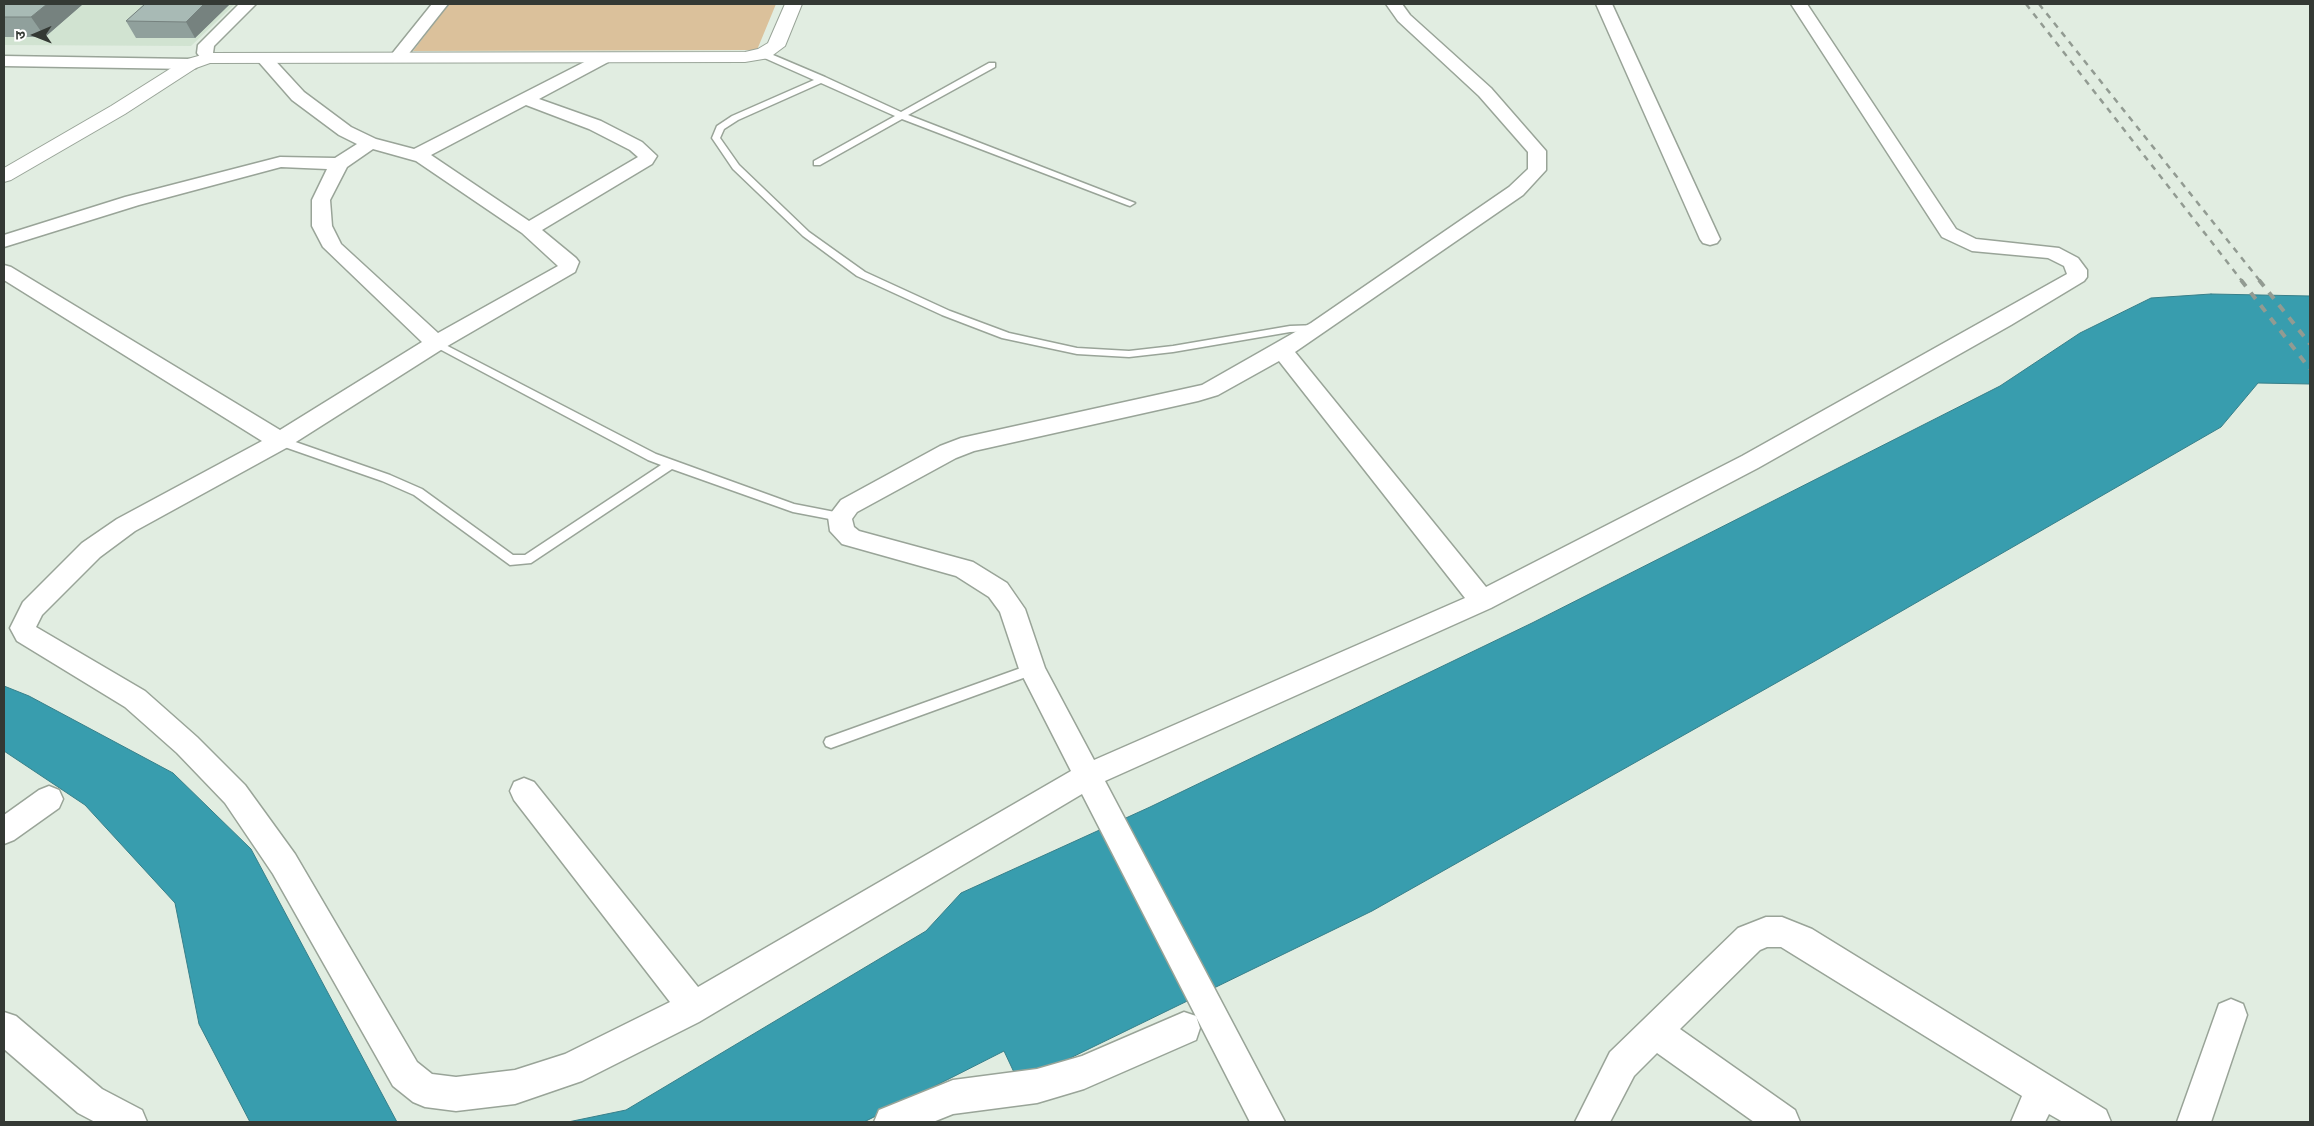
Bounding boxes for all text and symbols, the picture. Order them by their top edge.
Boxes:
north arrow [10,10,60,60]
text: उ [11,31,29,40]

